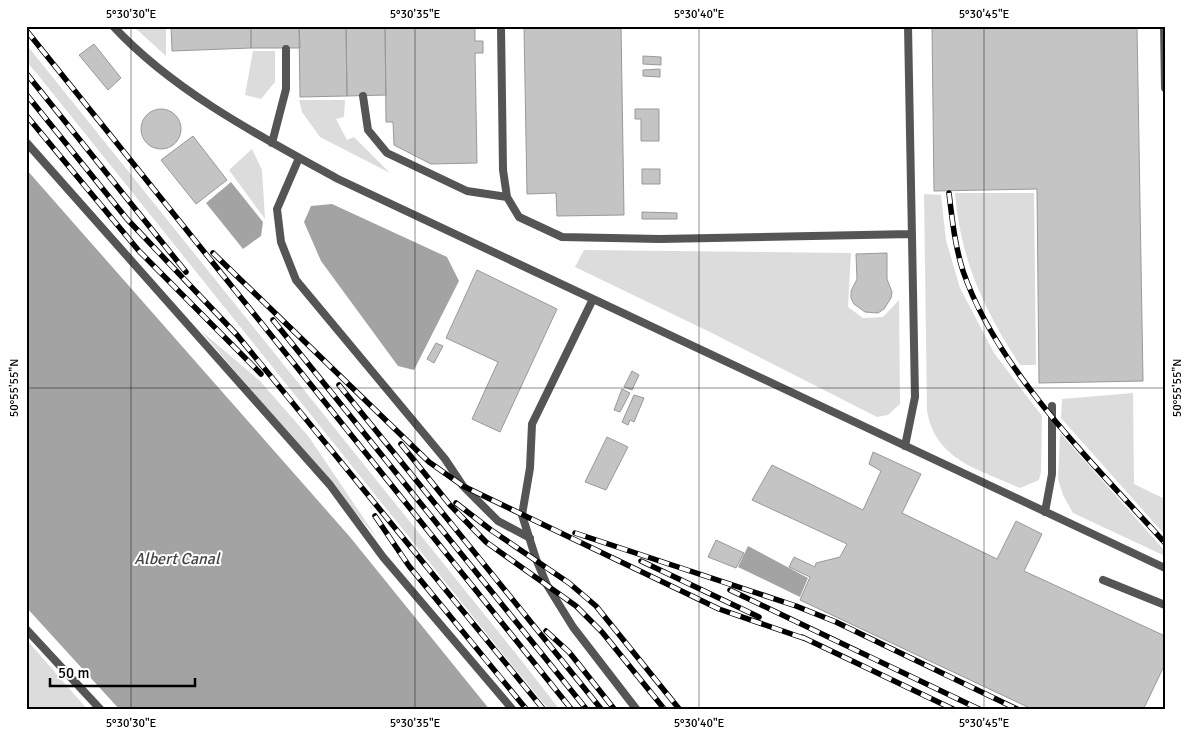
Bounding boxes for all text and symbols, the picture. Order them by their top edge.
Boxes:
text: 5°30'30"E [106,7,157,22]
text: 5°30'35"E [390,7,441,22]
text: 5°30'40"E [674,7,725,22]
text: 5°30'45"E [959,7,1010,22]
text: 50°55'55"N [7,359,22,417]
text: 50°55'55"N [1170,359,1185,417]
water label: Albert Canal [134,549,221,569]
scale bar [50,656,195,688]
text: 50 m [58,664,89,682]
text: 5°30'30"E [106,716,157,731]
text: 5°30'35"E [390,716,441,731]
text: 5°30'40"E [674,716,725,731]
text: 5°30'45"E [959,716,1010,731]

